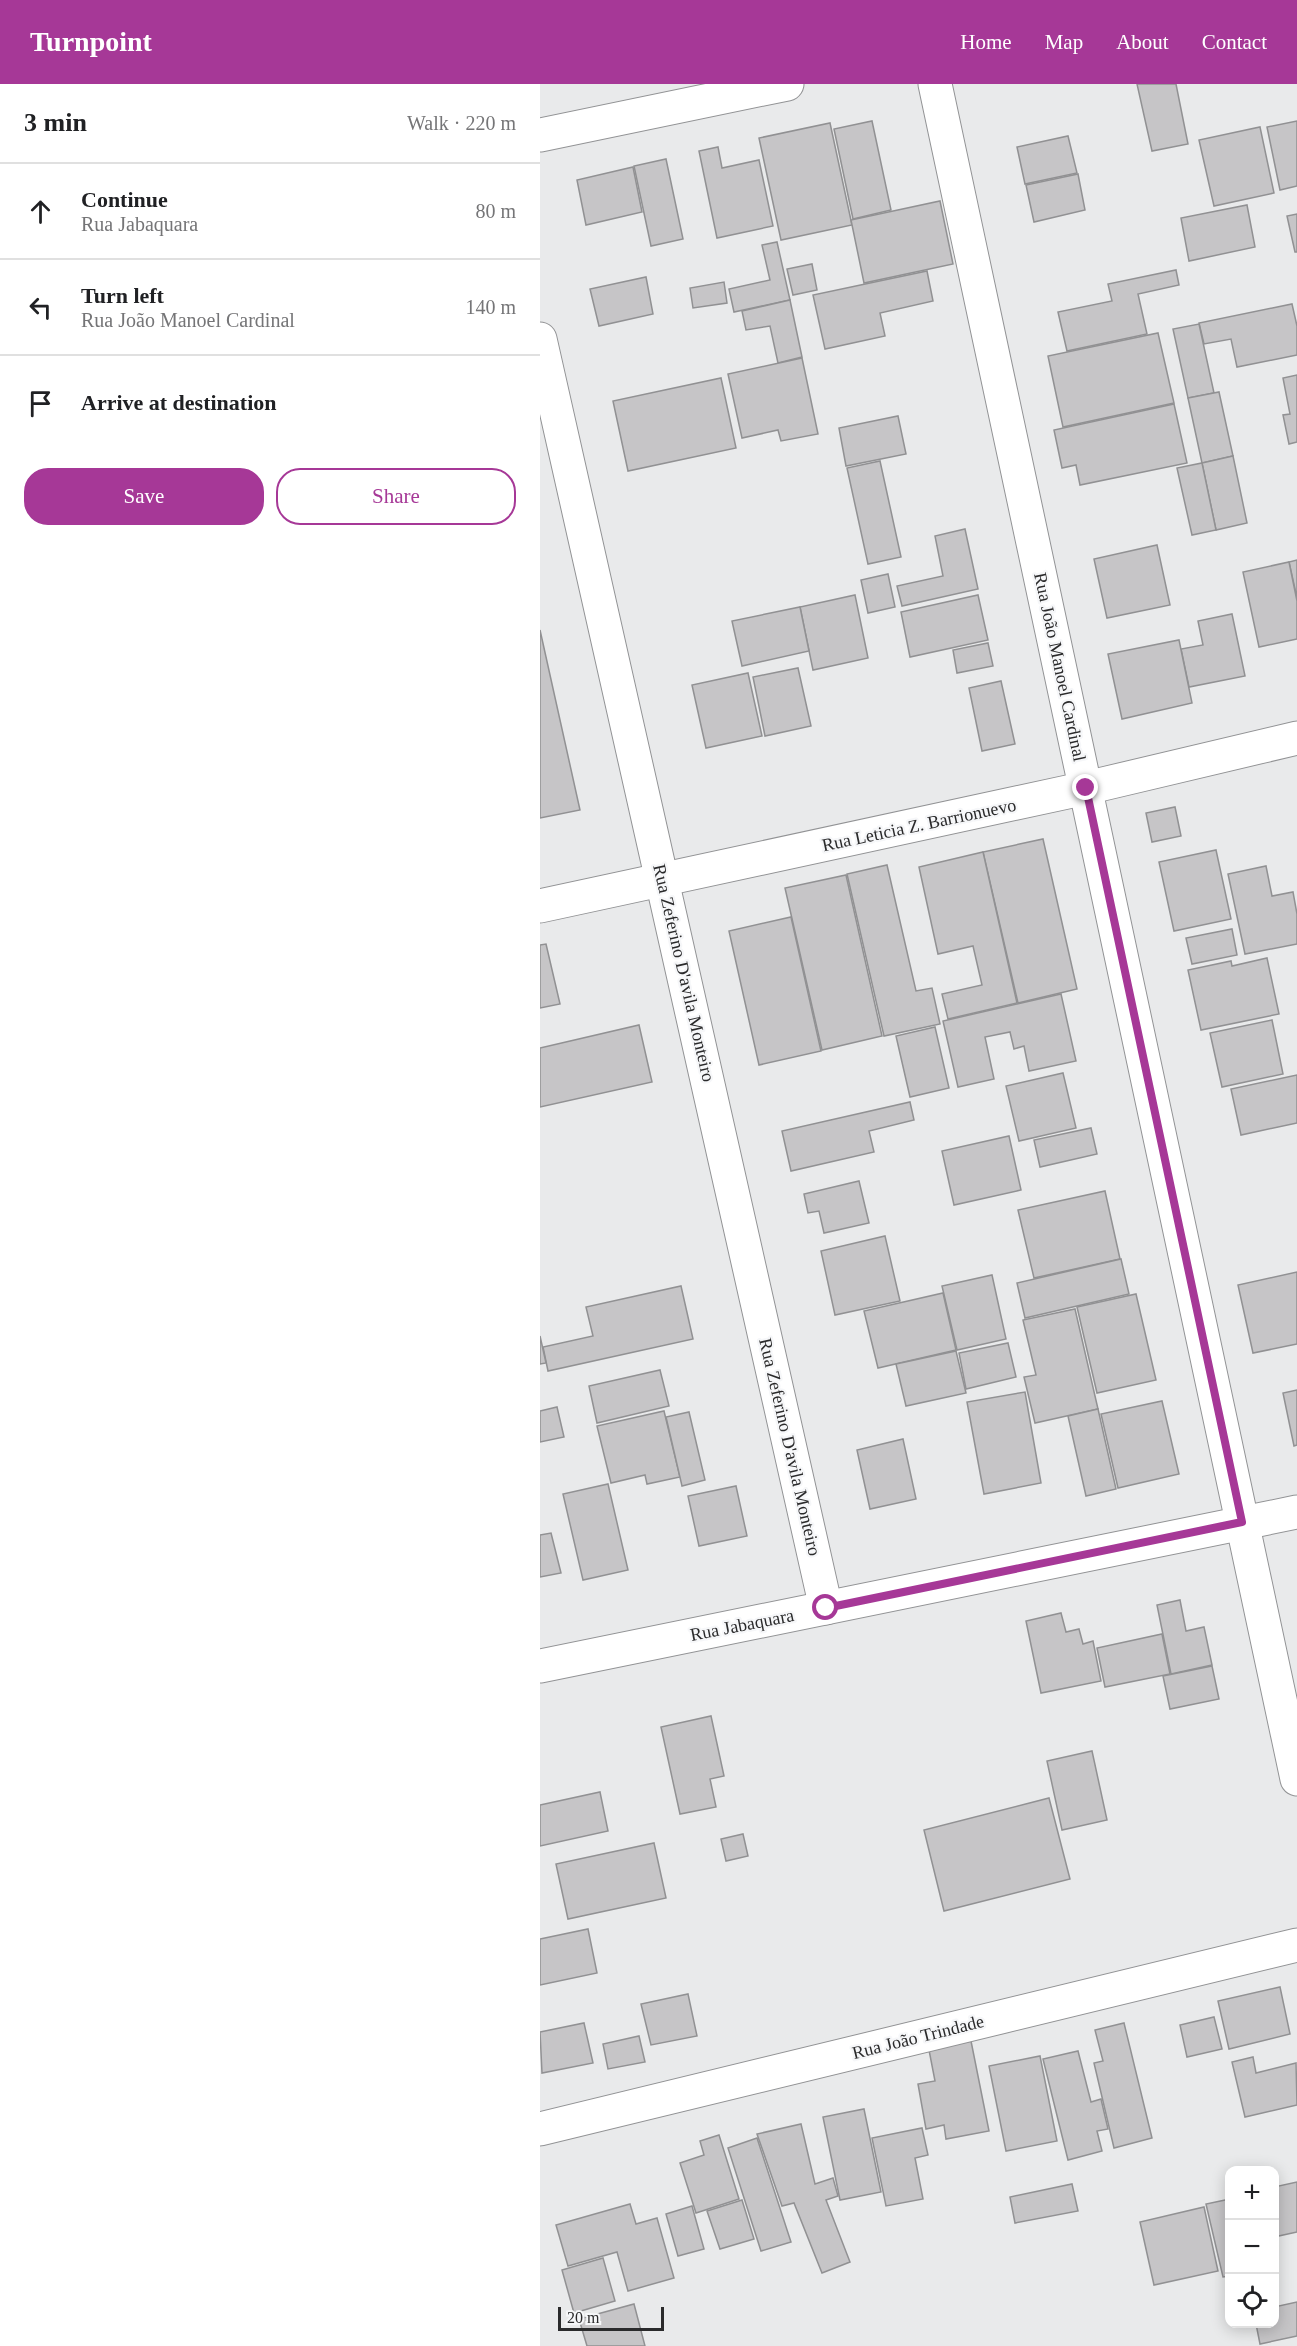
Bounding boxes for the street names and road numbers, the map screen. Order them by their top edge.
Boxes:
street label: Rua João Manoel Cardinal [1030,571,1090,763]
street label: Rua Leticia Z. Barrionuevo [820,795,1018,855]
street label: Rua Zeferino D'avila Monteiro [649,862,719,1084]
street label: Rua Zeferino D'avila Monteiro [755,1336,825,1558]
street label: Rua Jabaquara [688,1605,796,1645]
street label: Rua João Trindade [850,2011,986,2063]

